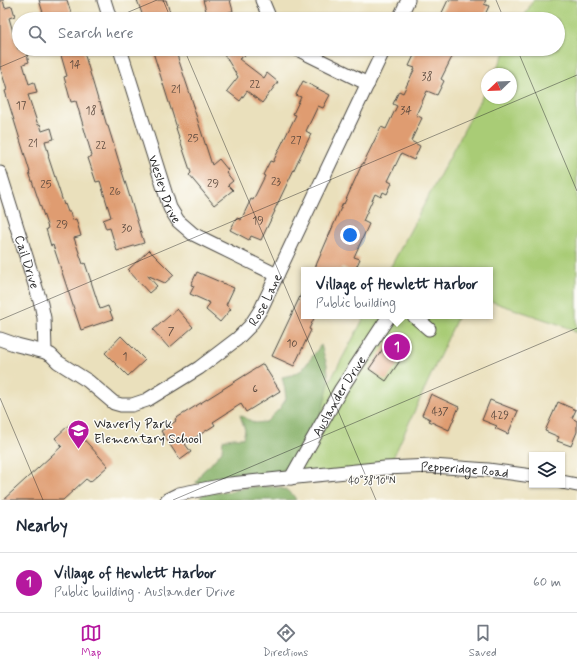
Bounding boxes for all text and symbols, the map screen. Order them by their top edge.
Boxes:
search box [12,12,565,56]
icon: search [26,23,48,45]
text: Search here [58,24,134,44]
house number: 14 [69,58,81,72]
north arrow [481,68,517,104]
house number: 38 [422,70,433,84]
house number: 22 [249,78,261,92]
house number: 21 [171,83,181,97]
house number: 17 [16,99,27,113]
house number: 18 [86,104,96,118]
house number: 34 [400,104,412,118]
house number: 25 [187,132,199,146]
house number: 27 [291,134,302,148]
house number: 21 [28,137,38,151]
house number: 22 [95,139,107,153]
street label: Wesley Drive [144,153,184,227]
house number: 23 [271,175,281,189]
house number: 29 [207,177,219,191]
house number: 25 [40,178,52,192]
house number: 26 [109,185,121,199]
house number: 19 [252,214,264,228]
house number: 29 [56,218,68,232]
house number: 30 [121,222,133,236]
your location [340,225,360,245]
street label: Cail Drive [10,233,43,291]
popup [301,267,493,319]
street label: Rose Lane [245,271,287,330]
text: Village of Hewlett Harbor [316,275,478,295]
text: Public building [316,295,396,312]
house number: 7 [168,325,175,339]
pin: 1 [384,332,410,362]
house number: 10 [286,337,298,351]
house number: 1 [123,350,128,364]
street label: Auslander Drive [309,353,371,440]
house number: 6 [252,382,258,396]
house number: 437 [431,405,449,419]
house number: 429 [491,409,509,423]
place label: Waverly Park Elementary School [94,416,202,448]
school or university icon: Waverly Park Elementary School [66,417,92,450]
map controls [529,452,565,488]
button: layers [529,452,565,488]
street label: Pepperidge Road [420,459,510,483]
text: 40°38'10"N [348,474,396,488]
text: Nearby [16,515,68,537]
text: Village of Hewlett Harbor [54,564,216,584]
text: 1 [26,574,32,591]
text: 60 m [533,574,561,591]
text: Public building · Auslander Drive [54,584,235,601]
tab: Map [80,622,102,660]
tab: Directions [263,622,308,660]
tab: Saved [469,622,497,660]

